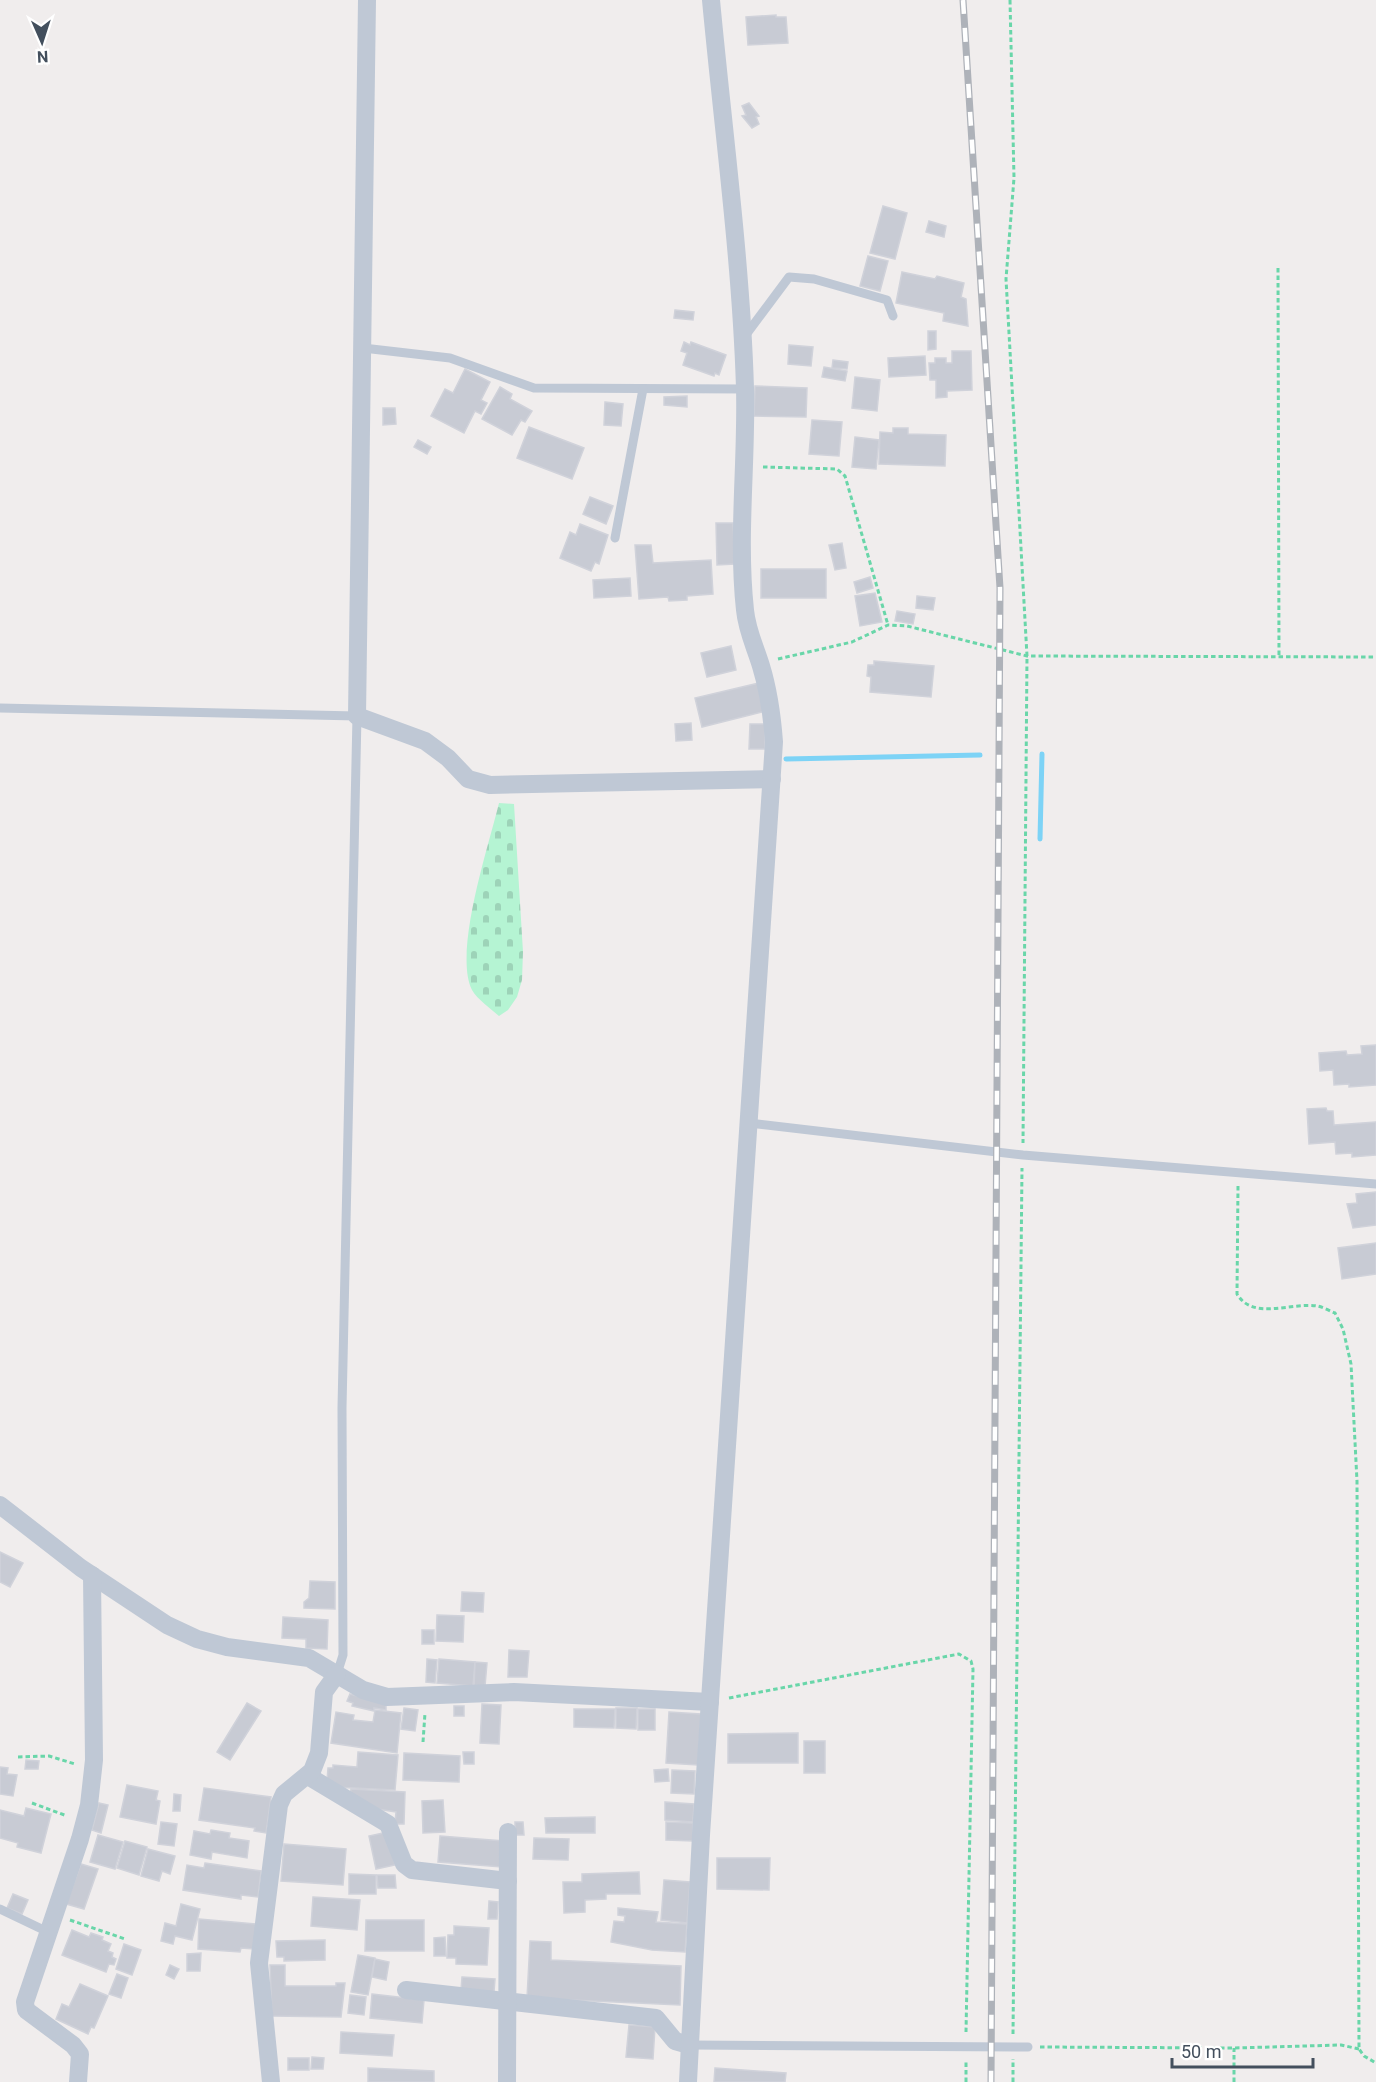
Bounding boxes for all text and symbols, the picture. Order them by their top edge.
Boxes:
north arrow [12,12,72,72]
text: N [37,47,49,66]
scale bar [1172,2031,1313,2069]
text: 50 m [1181,2041,1221,2062]

